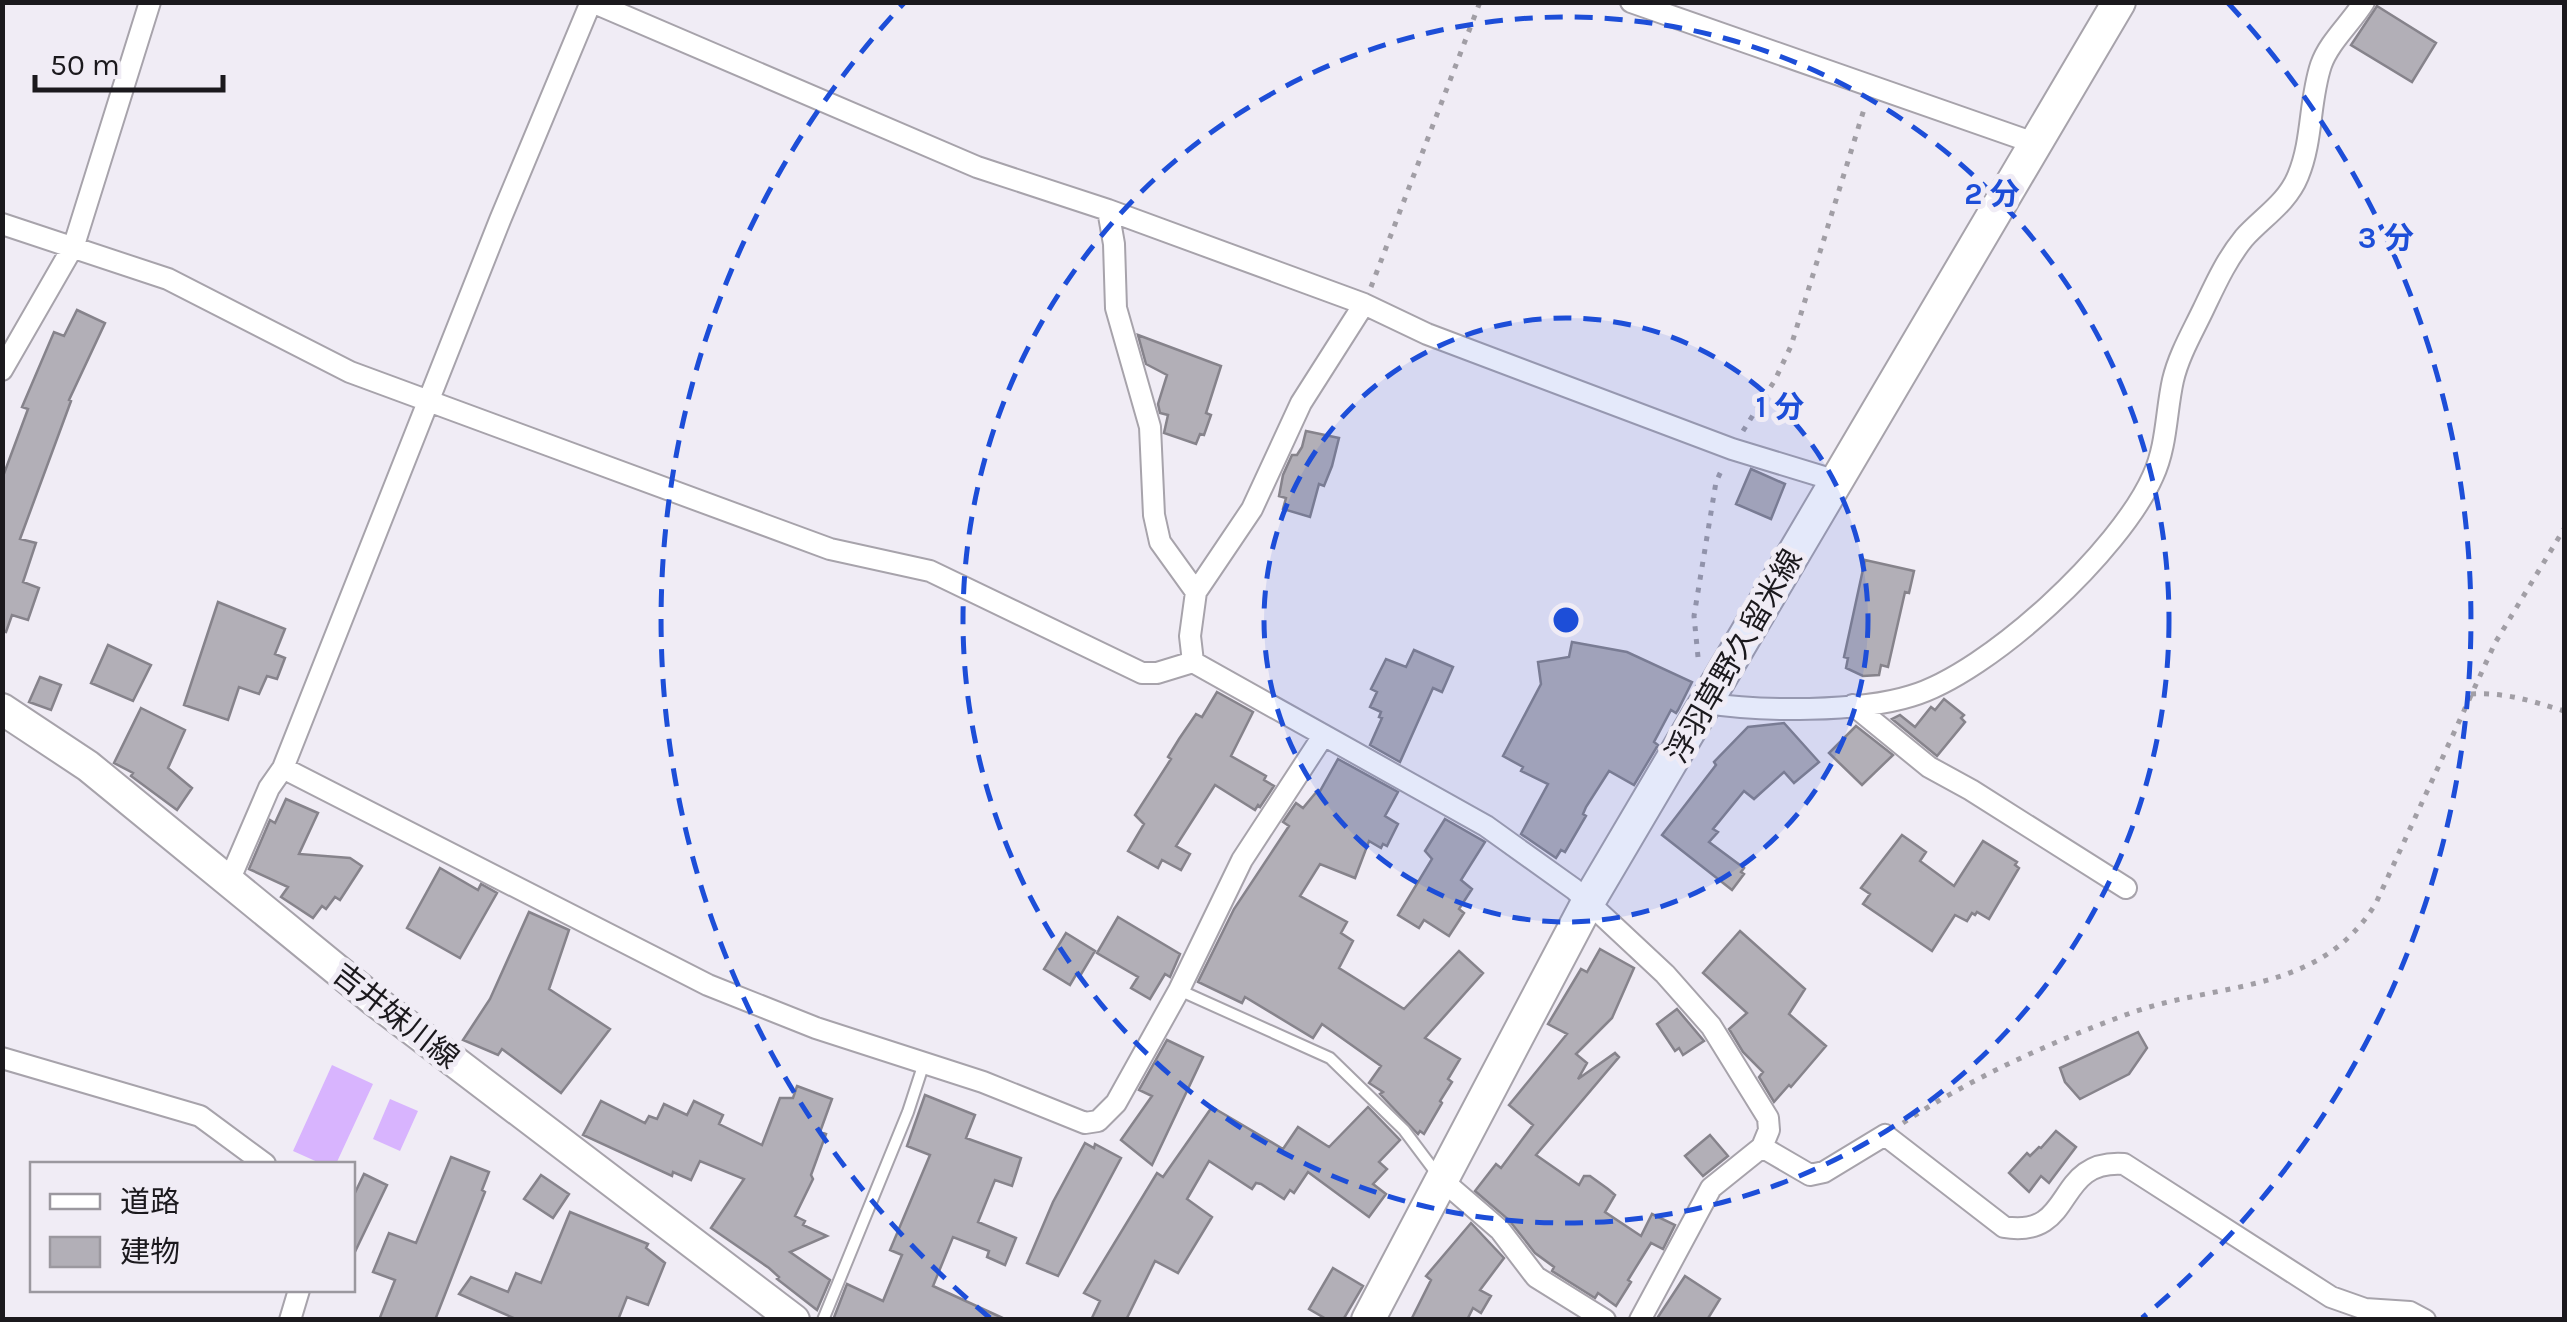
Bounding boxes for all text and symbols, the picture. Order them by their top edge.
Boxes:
scale bar [35,30,222,92]
text: 50 m [50,47,120,83]
text: 2 分 [1964,176,2020,212]
text: 3 分 [2358,220,2414,256]
text: 1 分 [1756,389,1804,425]
street label: 浮羽草野久留米線 [1658,543,1810,769]
centre of rings [1548,602,1584,638]
street label: 吉井妹川線 [326,956,466,1076]
legend [30,1162,355,1292]
text: 道路 [120,1184,180,1220]
text: 建物 [120,1234,180,1270]

